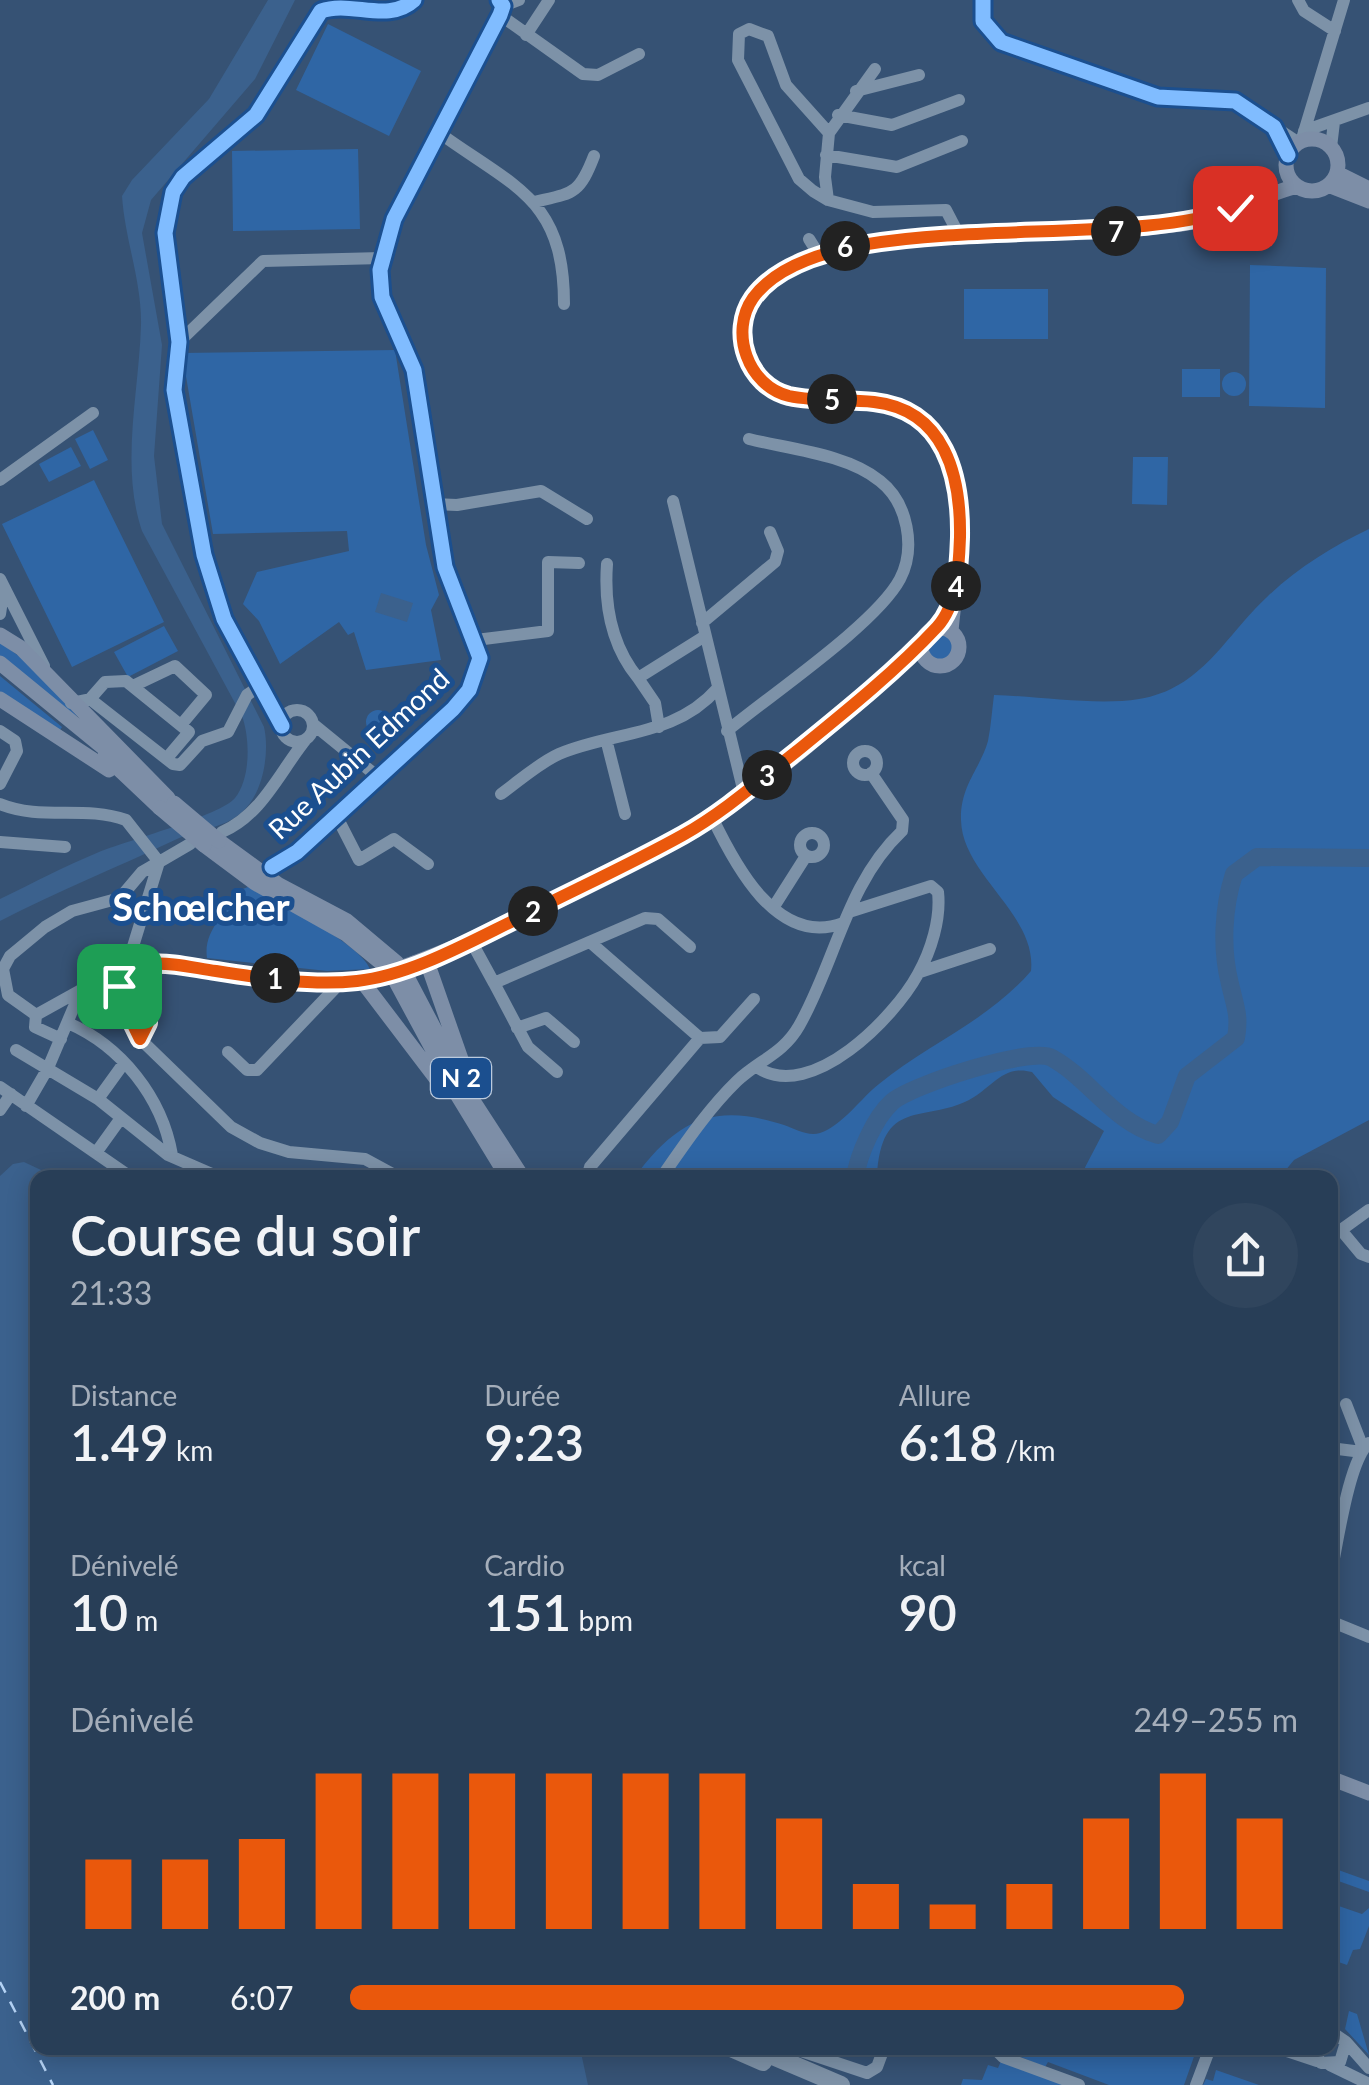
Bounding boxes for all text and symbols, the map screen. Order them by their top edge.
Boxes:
pin [1193,166,1278,251]
icon: check [1208,181,1263,236]
pin: 7 [1091,206,1141,256]
text: 7 [1108,214,1124,248]
pin: 6 [820,221,870,271]
text: 6 [837,229,853,263]
pin: 5 [807,374,857,424]
text: 5 [824,382,840,416]
pin: 4 [931,561,981,611]
text: 4 [948,569,964,603]
street label: Rue Aubin Edmond [261,661,456,846]
pin: 3 [742,750,792,800]
text: 3 [759,758,775,792]
district label: Schœlcher [112,883,291,929]
pin: 2 [508,886,558,936]
text: 2 [525,894,541,928]
pin [77,944,162,1029]
pin: 1 [250,953,300,1003]
icon: arrive [92,959,147,1014]
text: 1 [267,961,283,995]
road number: N 2 [431,1058,491,1098]
text: Course du soir [70,1202,420,1268]
button: share [1193,1203,1298,1308]
text: 21:33 [70,1273,152,1312]
text: Distance [70,1378,177,1412]
text: Durée [484,1378,560,1412]
text: Allure [899,1378,971,1412]
text: 1.49 [70,1412,169,1472]
text: 9:23 [484,1412,584,1472]
text: 6:18 [899,1412,998,1472]
text: km [169,1433,213,1467]
text: /km [998,1433,1055,1467]
text: Dénivelé [70,1548,178,1582]
text: Cardio [484,1548,565,1582]
text: kcal [899,1548,946,1582]
text: 10 [70,1582,128,1642]
text: 151 [484,1582,571,1642]
text: 90 [899,1582,957,1642]
text: m [128,1603,158,1637]
text: bpm [571,1603,633,1637]
text: Dénivelé [70,1700,194,1739]
text: 249–255 m [1134,1700,1298,1739]
text: 200 m [70,1978,160,2017]
text: 6:07 [230,1978,294,2017]

